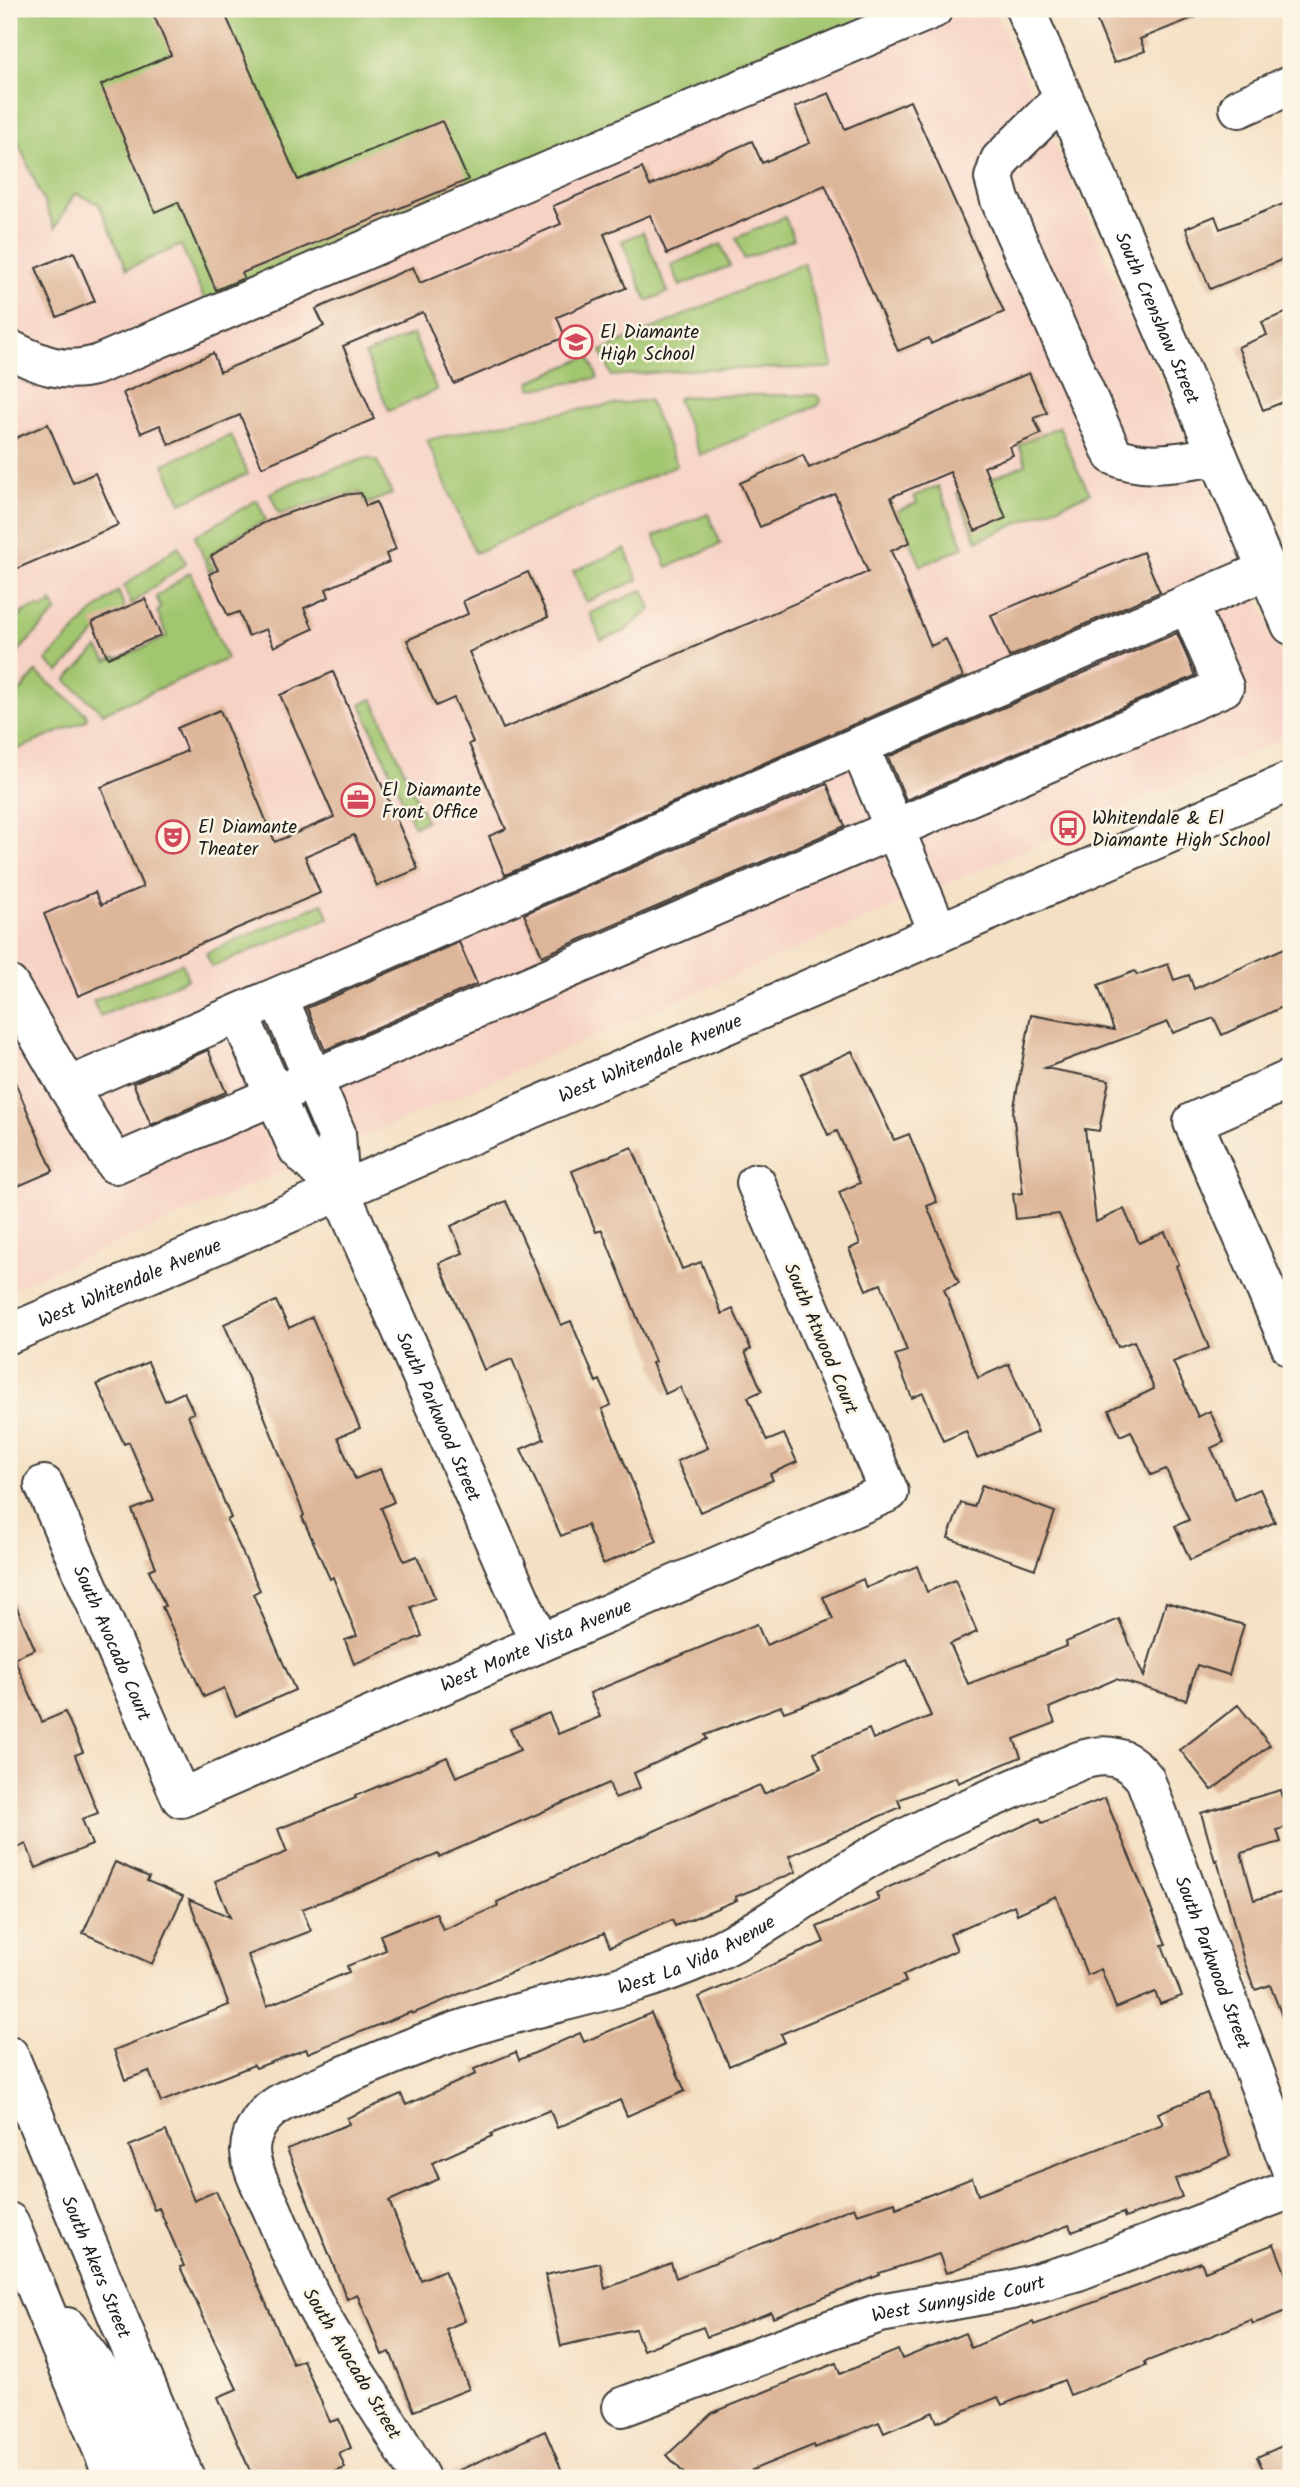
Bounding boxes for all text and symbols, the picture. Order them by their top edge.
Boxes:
street label: South Crenshaw Street [1106,227,1207,410]
place label: El Diamante High School [600,318,700,370]
school or university icon: El Diamante High School [557,323,595,361]
place label: El Diamante Front Office [382,776,482,828]
office icon: El Diamante Front Office [339,781,377,819]
place label: Whitendale & El Diamante High School [1092,804,1270,856]
bus stop icon: Whitendale & El Diamante High School [1049,809,1087,847]
place label: El Diamante Theater [198,813,298,865]
theatre icon: El Diamante Theater [154,818,192,856]
street label: West Whitendale Avenue [554,1006,748,1112]
street label: West Whitendale Avenue [34,1231,227,1337]
street label: South Atwood Court [775,1258,866,1420]
street label: South Parkwood Street [387,1327,488,1507]
street label: South Avocado Court [64,1561,159,1727]
street label: West Monte Vista Avenue [436,1592,638,1701]
street label: South Parkwood Street [1166,1872,1258,2054]
street label: West La Vida Avenue [614,1908,782,2004]
street label: South Akers Street [52,2191,138,2344]
street label: West Sunnyside Court [868,2268,1049,2332]
street label: South Avocado Street [294,2282,409,2446]

